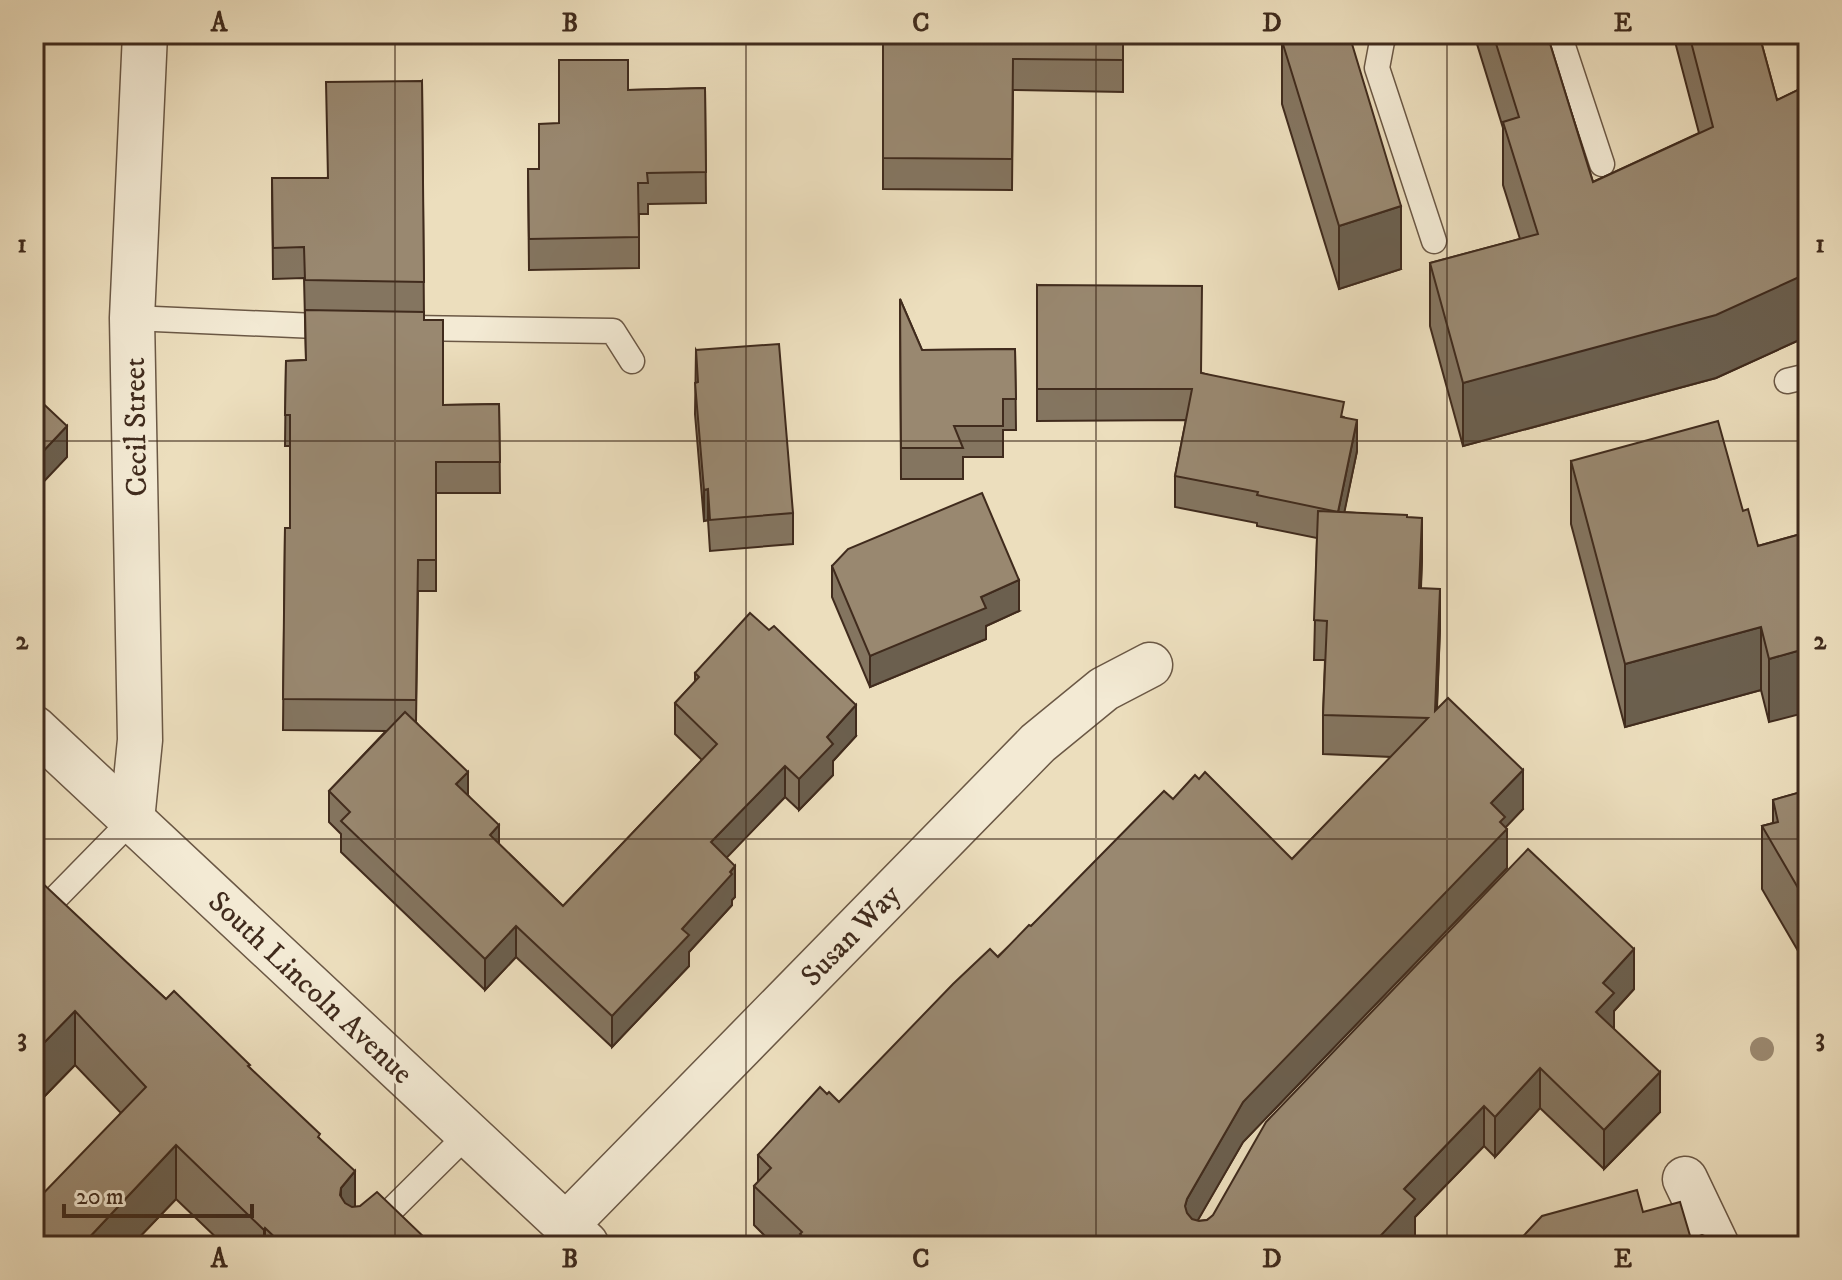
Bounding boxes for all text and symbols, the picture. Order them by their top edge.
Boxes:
text: A [210,7,229,40]
text: B [562,7,578,40]
text: C [912,7,930,40]
text: D [1262,7,1282,40]
text: E [1614,7,1632,40]
text: 1 [17,228,27,261]
text: 1 [1815,228,1825,261]
street label: Cecil Street [117,357,156,497]
text: 2 [16,625,30,658]
text: 2 [1814,625,1828,658]
street label: Susan Way [793,877,909,995]
street label: South Lincoln Avenue [200,884,420,1093]
text: 3 [17,1022,27,1055]
text: 3 [1815,1022,1825,1055]
scale bar [64,1168,252,1218]
text: 20 m [76,1182,124,1212]
text: A [210,1243,229,1276]
text: B [562,1243,578,1276]
text: C [912,1243,930,1276]
text: D [1262,1243,1282,1276]
text: E [1614,1243,1632,1276]

